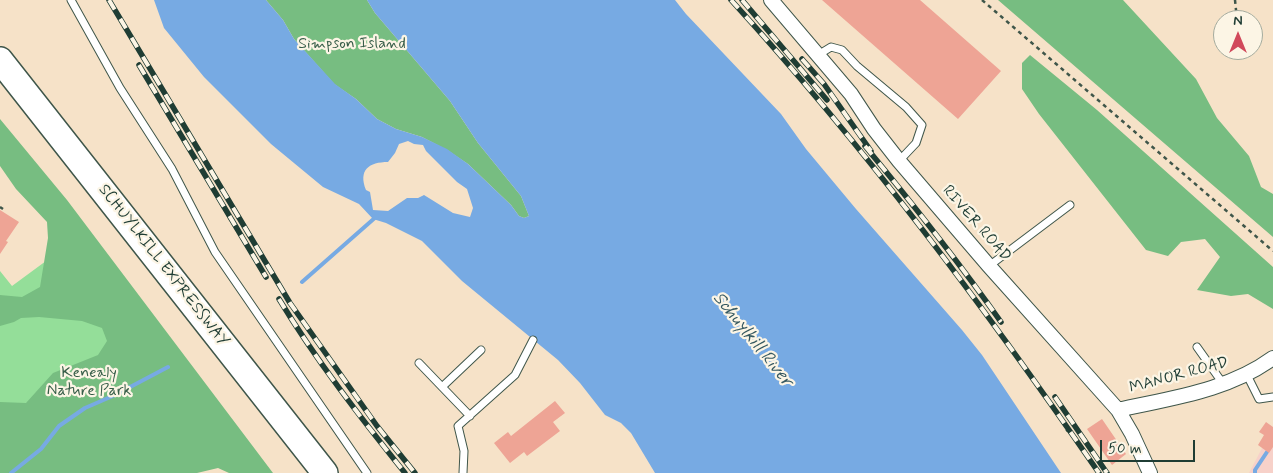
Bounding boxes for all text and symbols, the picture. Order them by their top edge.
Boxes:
north arrow [1213,10,1263,60]
text: N [1233,12,1243,30]
park label: Simpson Island [298,35,406,55]
street label: SCHUYLKILL EXPRESSWAY [94,181,232,351]
street label: RIVER ROAD [938,182,1014,266]
water label: Schuylkill River [707,288,797,392]
street label: MANOR ROAD [1127,354,1231,398]
park label: Kenealy Nature Park [47,364,131,402]
scale bar [1103,430,1198,462]
text: 50 m [1108,439,1142,459]

